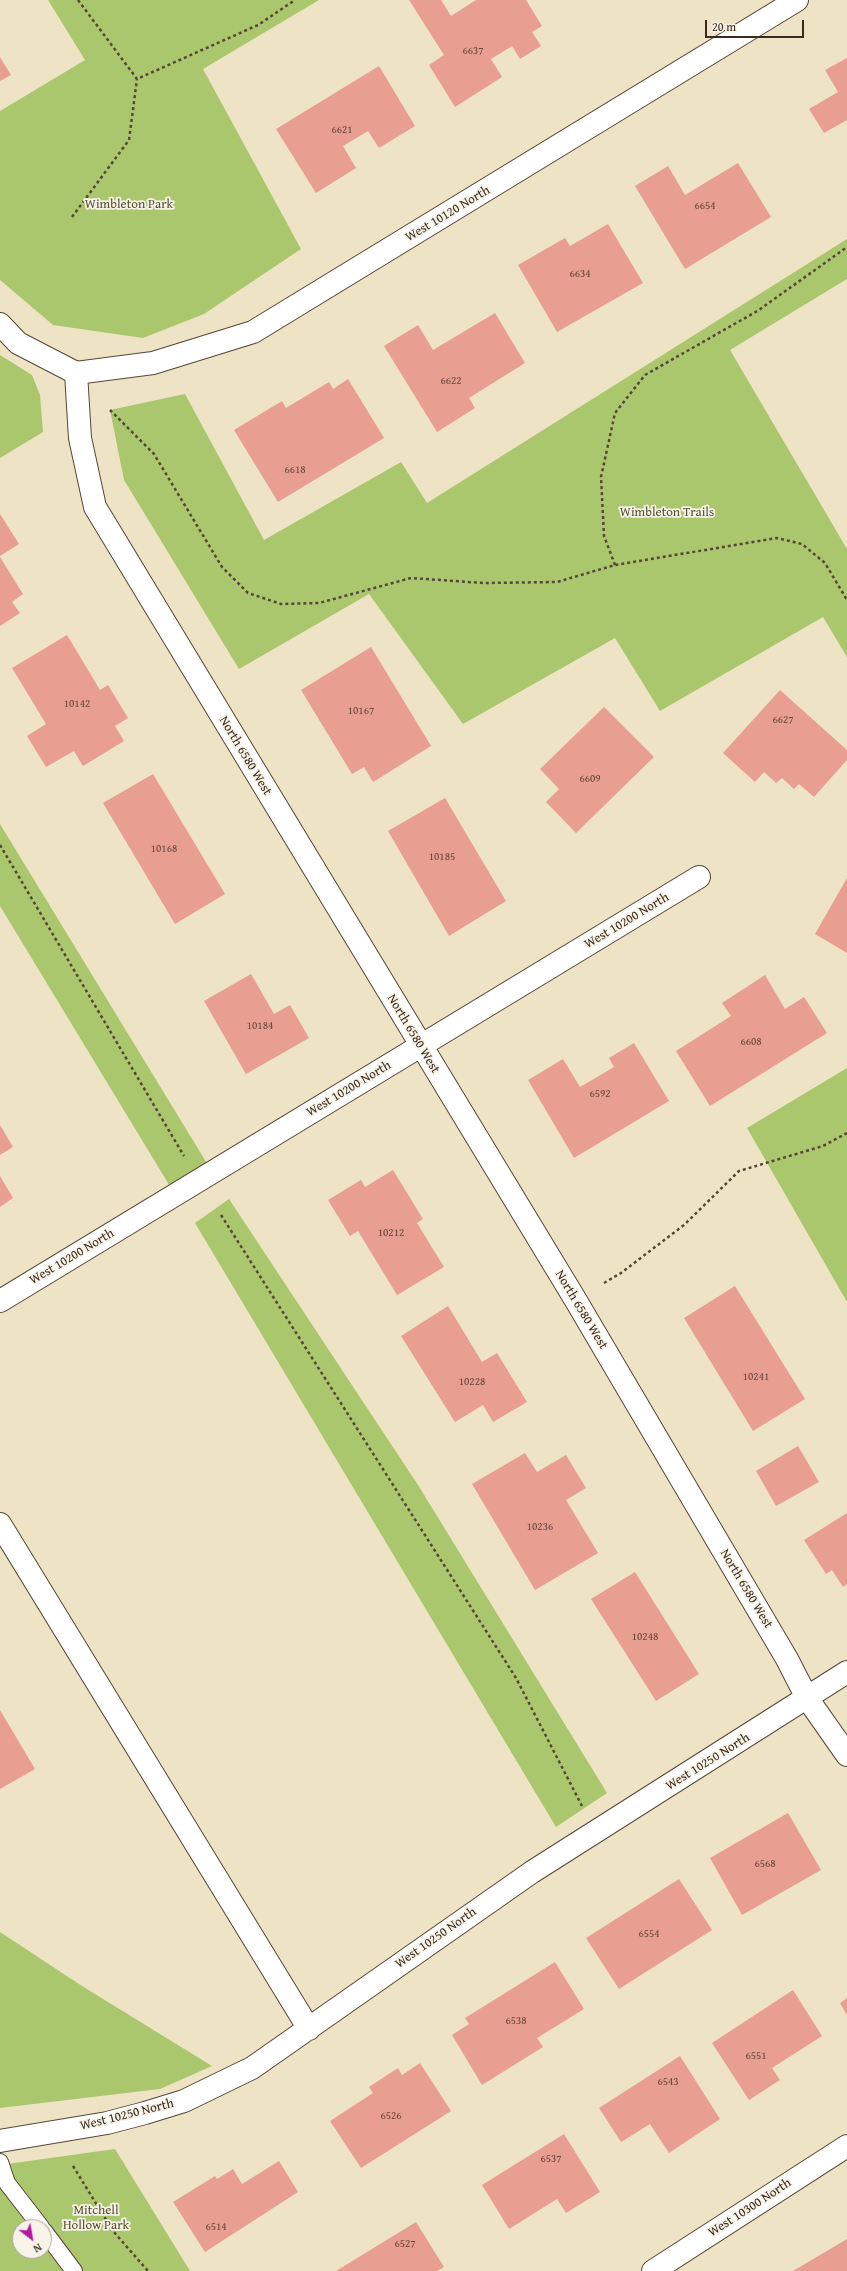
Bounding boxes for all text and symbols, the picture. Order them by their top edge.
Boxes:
scale bar [707,12,806,38]
text: 20 m [712,18,736,35]
house number: 6637 [462,44,484,58]
house number: 6621 [331,123,353,137]
street label: West 10120 North [403,183,493,245]
park label: Wimbleton Park [85,197,173,213]
house number: 6654 [694,199,716,213]
house number: 6634 [569,267,591,281]
house number: 6622 [440,374,462,388]
house number: 6618 [284,463,306,477]
park label: Wimbleton Trails [620,505,714,521]
house number: 10142 [64,697,90,711]
house number: 10167 [348,704,374,718]
house number: 6627 [772,713,794,727]
street label: North 6580 West [215,714,275,798]
house number: 6609 [579,772,601,786]
house number: 10168 [151,842,177,856]
house number: 10185 [429,850,455,864]
street label: West 10200 North [582,890,672,952]
street label: North 6580 West [383,992,443,1076]
house number: 10184 [247,1019,273,1033]
house number: 6608 [740,1035,762,1049]
street label: West 10200 North [304,1058,394,1120]
house number: 6592 [589,1087,611,1101]
street label: West 10200 North [27,1226,117,1288]
house number: 10212 [378,1226,404,1240]
street label: North 6580 West [551,1268,611,1352]
house number: 10241 [743,1370,769,1384]
house number: 10228 [459,1375,485,1389]
house number: 10236 [527,1520,553,1534]
street label: North 6580 West [716,1547,776,1631]
house number: 10248 [632,1630,658,1644]
street label: West 10250 North [663,1730,753,1794]
house number: 6568 [754,1857,776,1871]
street label: West 10250 North [392,1904,480,1972]
house number: 6554 [638,1927,660,1941]
house number: 6538 [505,2014,527,2028]
house number: 6551 [745,2049,767,2063]
house number: 6543 [657,2075,679,2089]
street label: West 10250 North [79,2096,175,2134]
house number: 6526 [380,2109,402,2123]
house number: 6537 [540,2152,562,2166]
street label: West 10300 North [706,2175,794,2241]
park label: Mitchell Hollow Park [63,2203,129,2234]
north arrow [12,2219,52,2259]
house number: 6514 [205,2220,227,2234]
house number: 6527 [394,2237,416,2251]
text: N [30,2240,45,2257]

